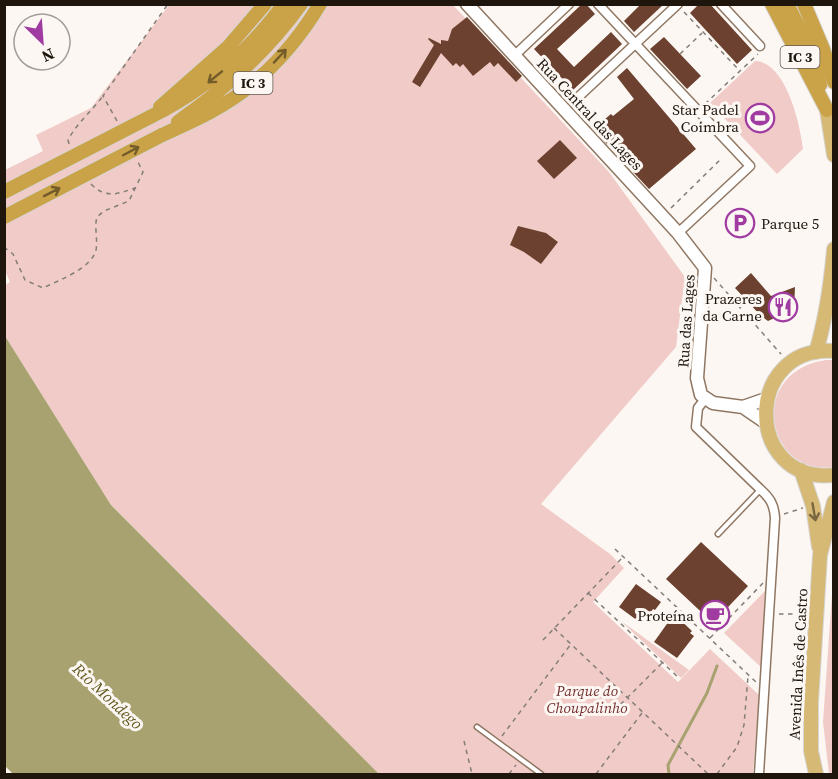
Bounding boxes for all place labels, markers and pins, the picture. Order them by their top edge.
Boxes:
place label: Star Padel Coimbra [672,99,740,137]
sports icon: Star Padel Coimbra [744,102,776,134]
parking icon: Parque 5 [724,207,756,239]
place label: Parque 5 [761,213,819,234]
place label: Prazeres da Carne [702,288,762,326]
restaurant icon: Prazeres da Carne [767,291,799,323]
cafe icon: Proteína [699,599,731,631]
place label: Proteína [637,605,694,626]

